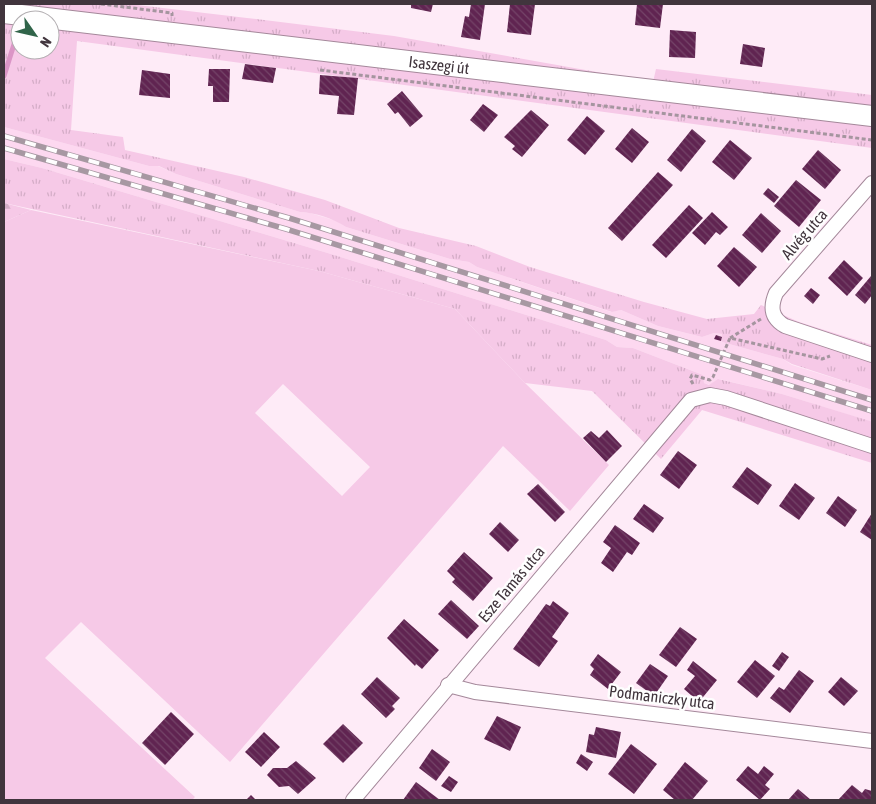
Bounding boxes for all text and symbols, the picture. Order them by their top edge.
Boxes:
north arrow [10,10,60,60]
text: N [37,34,55,50]
street label: Isaszegi út [408,52,471,77]
street label: Alvég utca [777,205,831,263]
street label: Esze Tamás utca [474,543,548,625]
street label: Podmaniczky utca [608,682,716,713]

